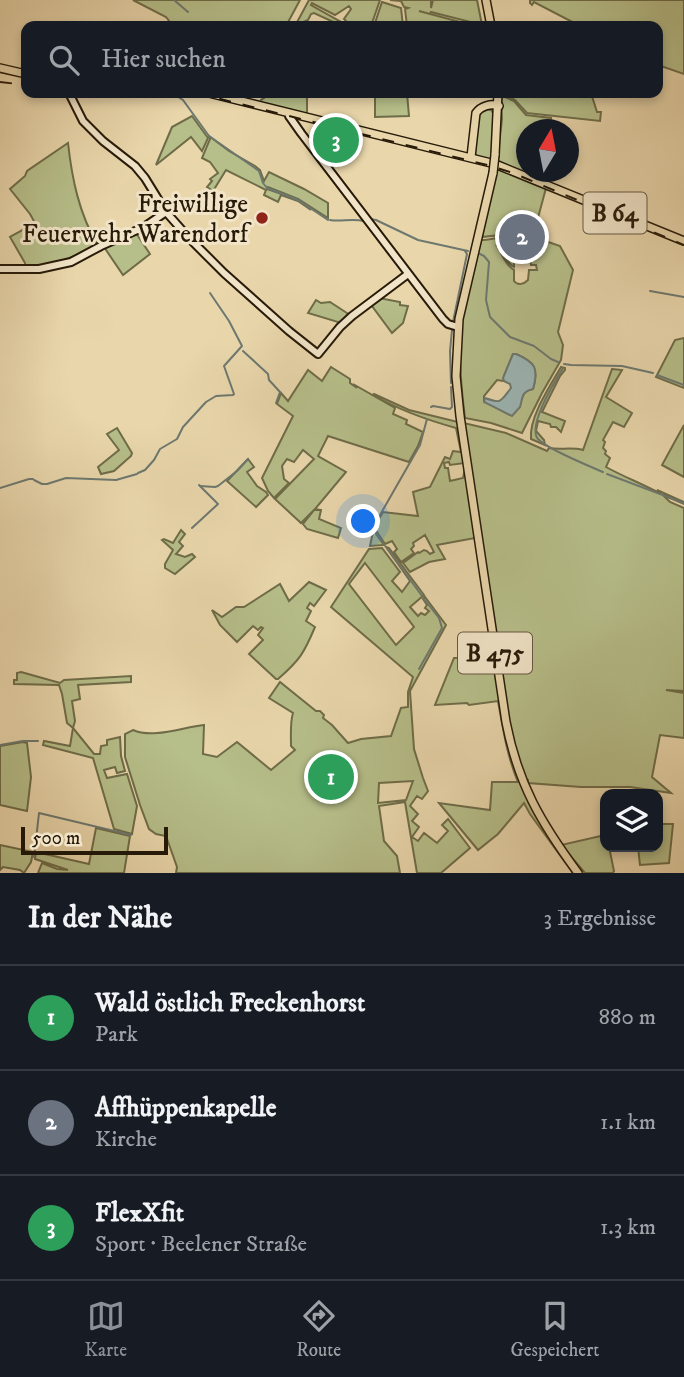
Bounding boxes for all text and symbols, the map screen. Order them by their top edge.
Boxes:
search box [21,21,663,98]
icon: search [45,41,83,79]
text: Hier suchen [101,43,226,76]
pin: 3 [313,114,359,166]
north arrow [516,119,579,182]
place label: Freiwillige Feuerwehr Warendorf [22,188,252,251]
road number: B 64 [584,192,646,233]
marker: Freiwillige Feuerwehr Warendorf [254,210,270,226]
pin: 2 [499,211,545,263]
your location [346,504,380,538]
road number: B 475 [458,632,532,674]
pin: 1 [308,751,354,803]
map controls [600,789,663,852]
button: layers [600,789,663,852]
scale bar [21,824,168,856]
text: 500 m [32,827,80,850]
text: In der Nähe [28,900,172,937]
text: 3 Ergebnisse [543,904,656,933]
text: Wald östlich Freckenhorst [95,987,365,1020]
text: 1 [47,1003,55,1032]
text: 880 m [598,1003,656,1032]
text: Park [95,1020,138,1049]
text: Affhüppenkapelle [95,1092,277,1125]
text: 2 [45,1108,57,1137]
text: 1.1 km [600,1108,656,1137]
text: Kirche [95,1125,157,1154]
text: FlexXfit [95,1197,184,1230]
text: 3 [47,1213,55,1242]
text: 1.3 km [600,1213,656,1242]
text: Sport · Beelener Straße [95,1230,307,1259]
tab: Karte [85,1297,127,1362]
tab: Route [296,1297,341,1362]
tab: Gespeichert [510,1297,599,1362]

